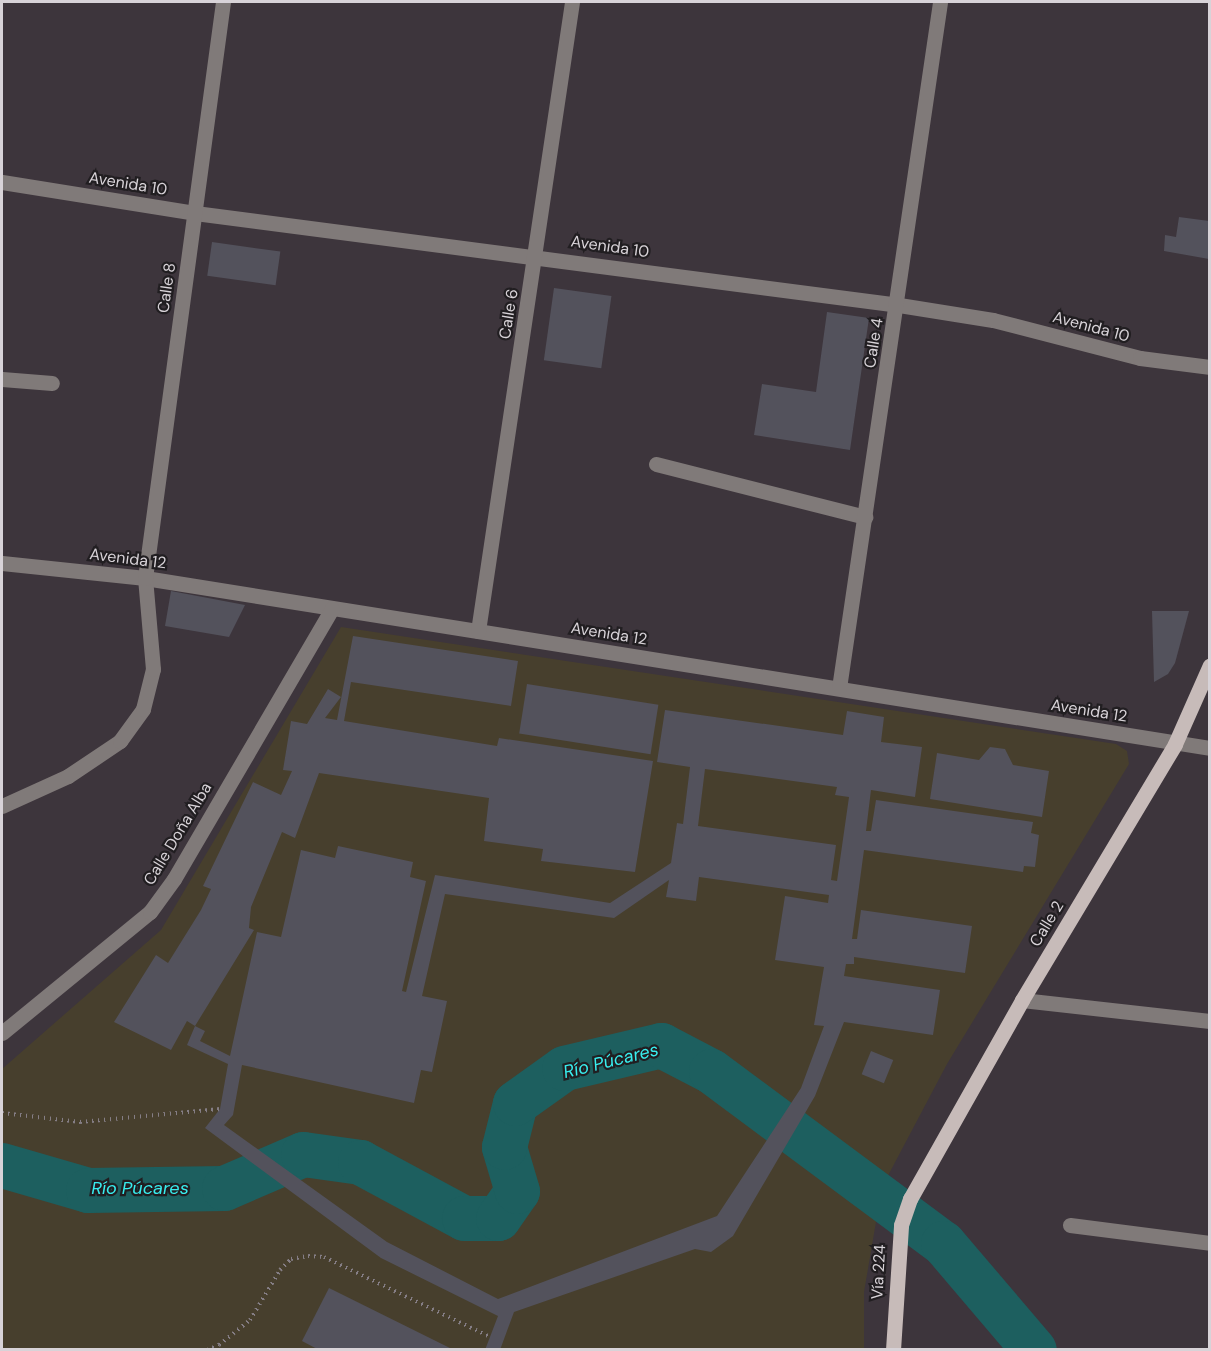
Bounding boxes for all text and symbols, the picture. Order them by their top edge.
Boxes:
street label: Avenida 10 [88,168,168,200]
street label: Avenida 10 [570,232,650,262]
street label: Calle 8 [154,262,180,314]
street label: Calle 6 [496,287,522,341]
street label: Avenida 10 [1050,308,1132,346]
street label: Calle 4 [861,317,887,369]
street label: Avenida 12 [89,545,167,573]
street label: Avenida 12 [569,618,649,650]
street label: Avenida 12 [1049,695,1129,727]
street label: Calle Doña Alba [140,779,216,889]
street label: Calle 2 [1026,898,1068,950]
water label: Río Púcares [561,1039,661,1083]
water label: Río Púcares [91,1177,189,1199]
street label: Vía 224 [868,1244,890,1300]

